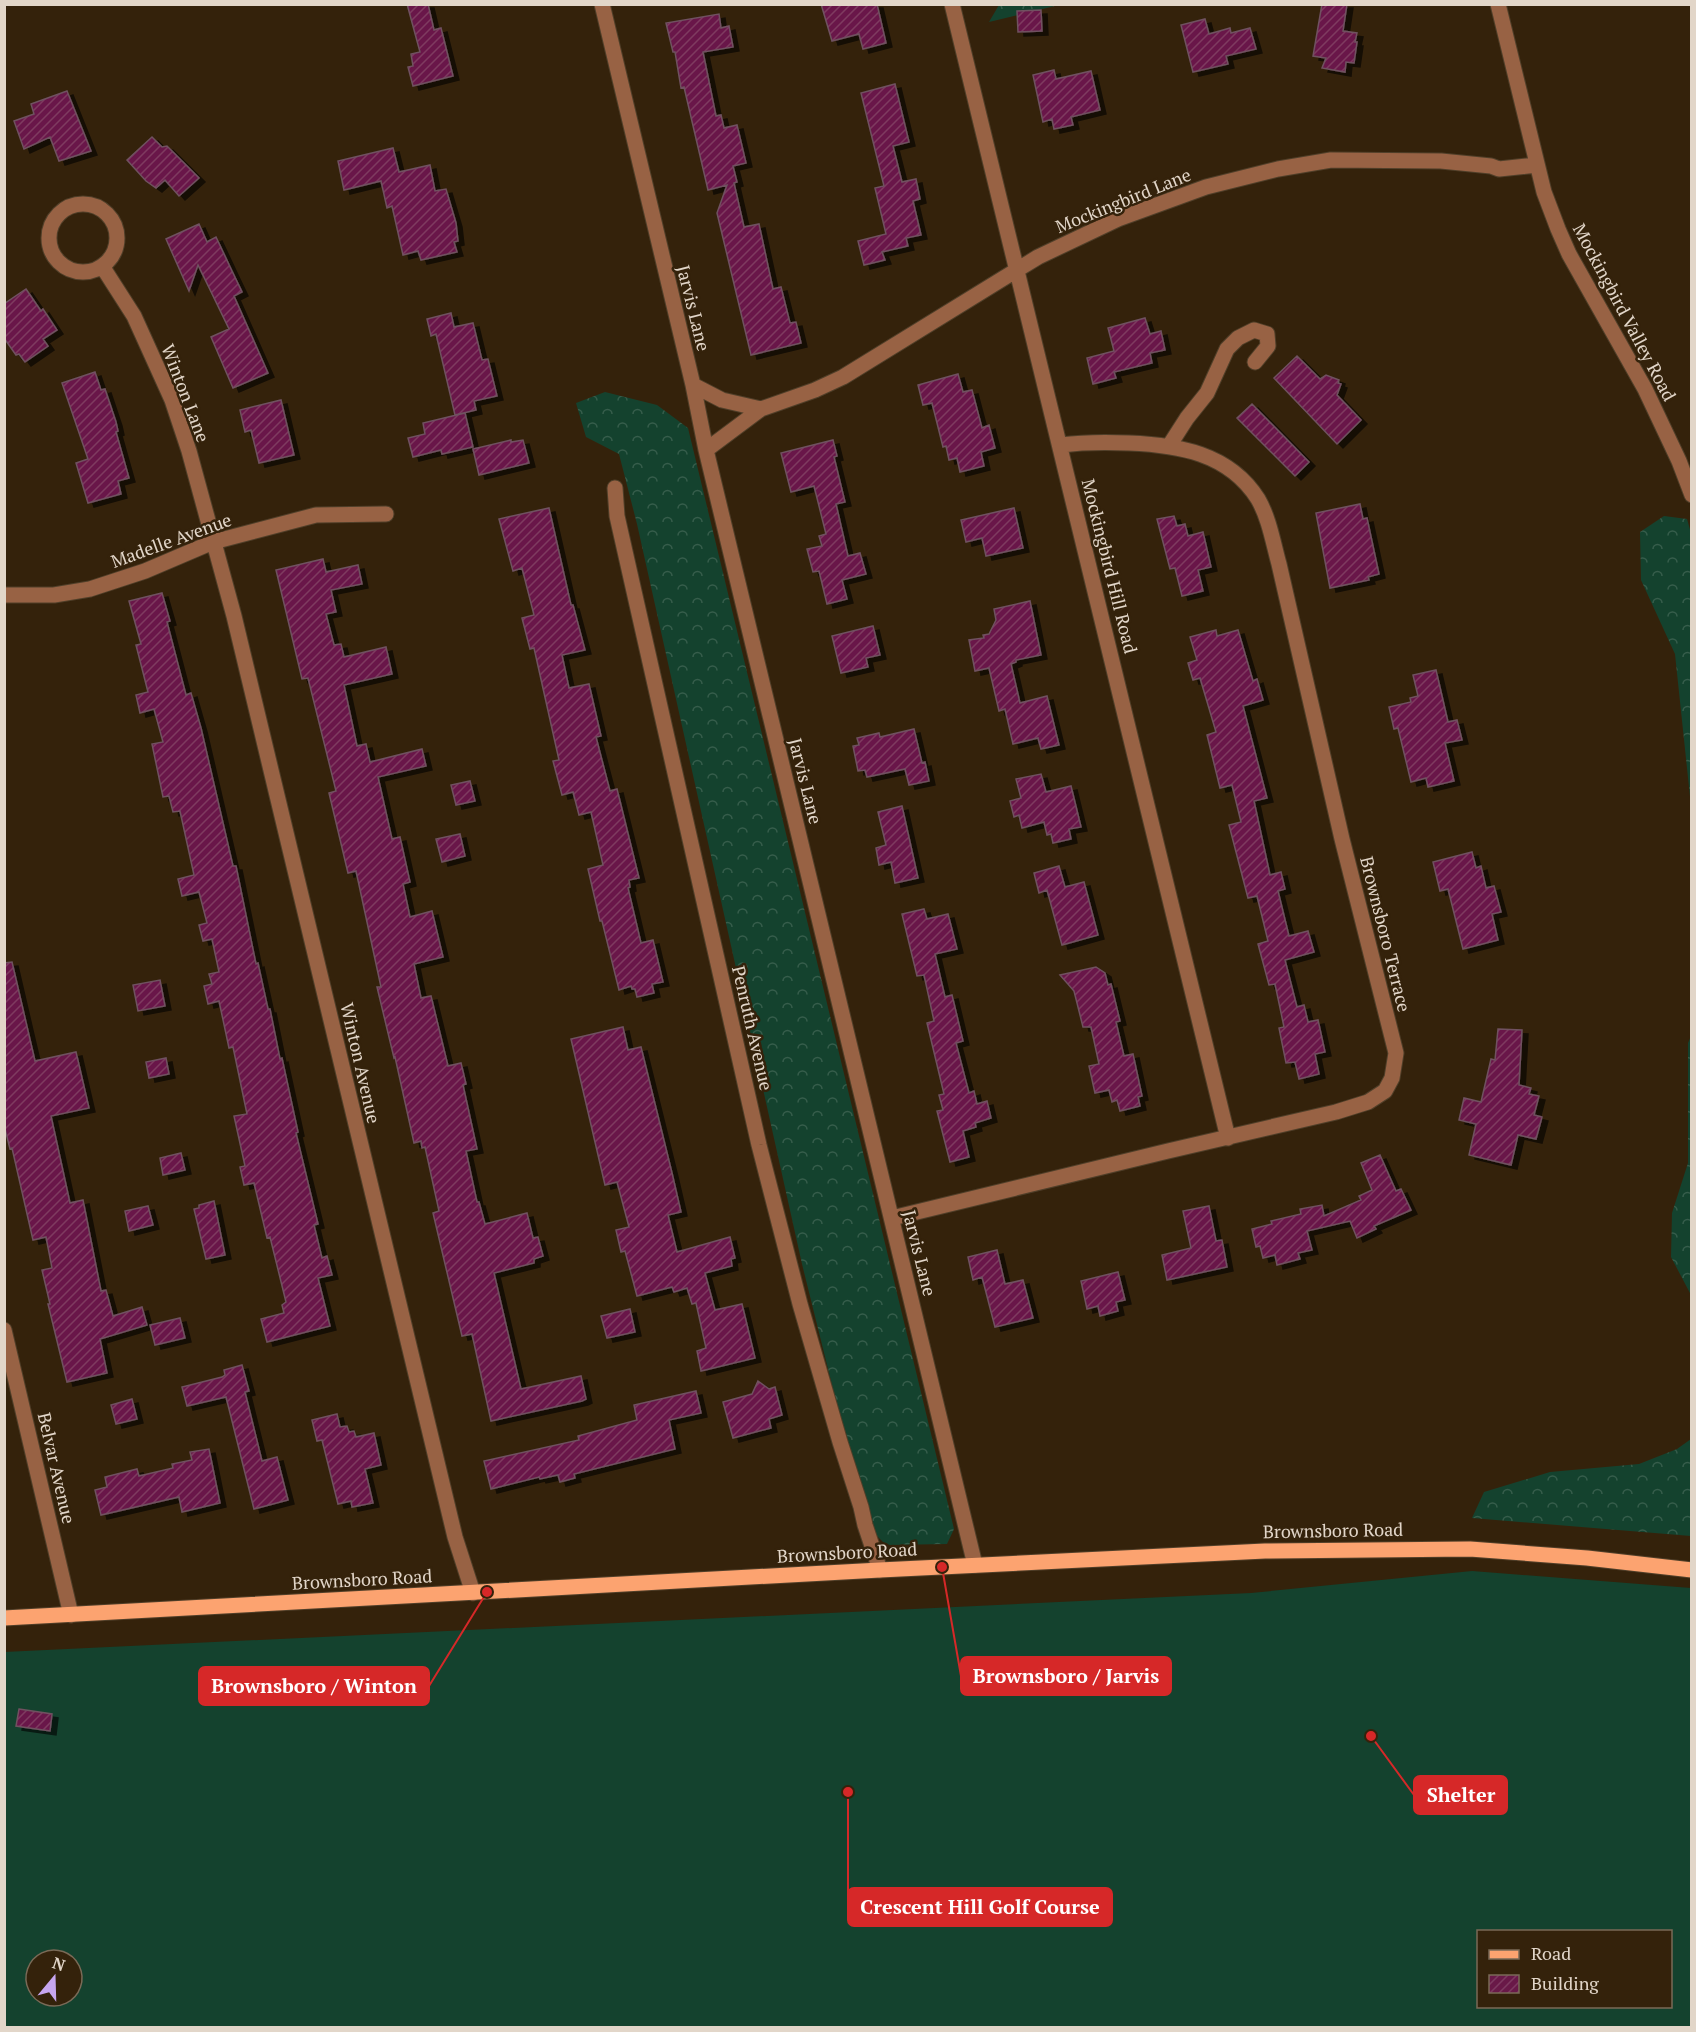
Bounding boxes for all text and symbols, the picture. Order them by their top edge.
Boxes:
street label: Mockingbird Lane [1052,162,1194,238]
street label: Mockingbird Valley Road [1568,219,1682,405]
street label: Jarvis Lane [672,262,716,354]
street label: Winton Lane [156,340,216,446]
street label: Mockingbird Hill Road [1077,476,1143,656]
street label: Madelle Avenue [107,507,235,573]
street label: Jarvis Lane [784,735,828,827]
street label: Brownsboro Terrace [1355,854,1417,1014]
street label: Penruth Avenue [727,963,779,1093]
street label: Winton Avenue [335,1000,387,1126]
street label: Jarvis Lane [898,1207,942,1299]
street label: Belvar Avenue [33,1410,81,1526]
street label: Brownsboro Road [1263,1517,1403,1543]
street label: Brownsboro Road [776,1536,918,1568]
street label: Brownsboro Road [291,1563,433,1595]
callout: Brownsboro / Jarvis [961,1657,1171,1695]
text: Brownsboro / Jarvis [973,1662,1159,1689]
callout: Brownsboro / Winton [199,1667,429,1705]
text: Brownsboro / Winton [211,1672,417,1699]
callout: Shelter [1414,1776,1507,1814]
text: Shelter [1427,1781,1496,1808]
callout: Crescent Hill Golf Course [848,1888,1112,1926]
text: Crescent Hill Golf Course [860,1893,1100,1920]
legend [1477,1930,1672,2008]
text: Road [1531,1941,1571,1965]
north arrow [24,1948,84,2008]
text: N [50,1951,68,1976]
text: Building [1531,1971,1599,1995]

